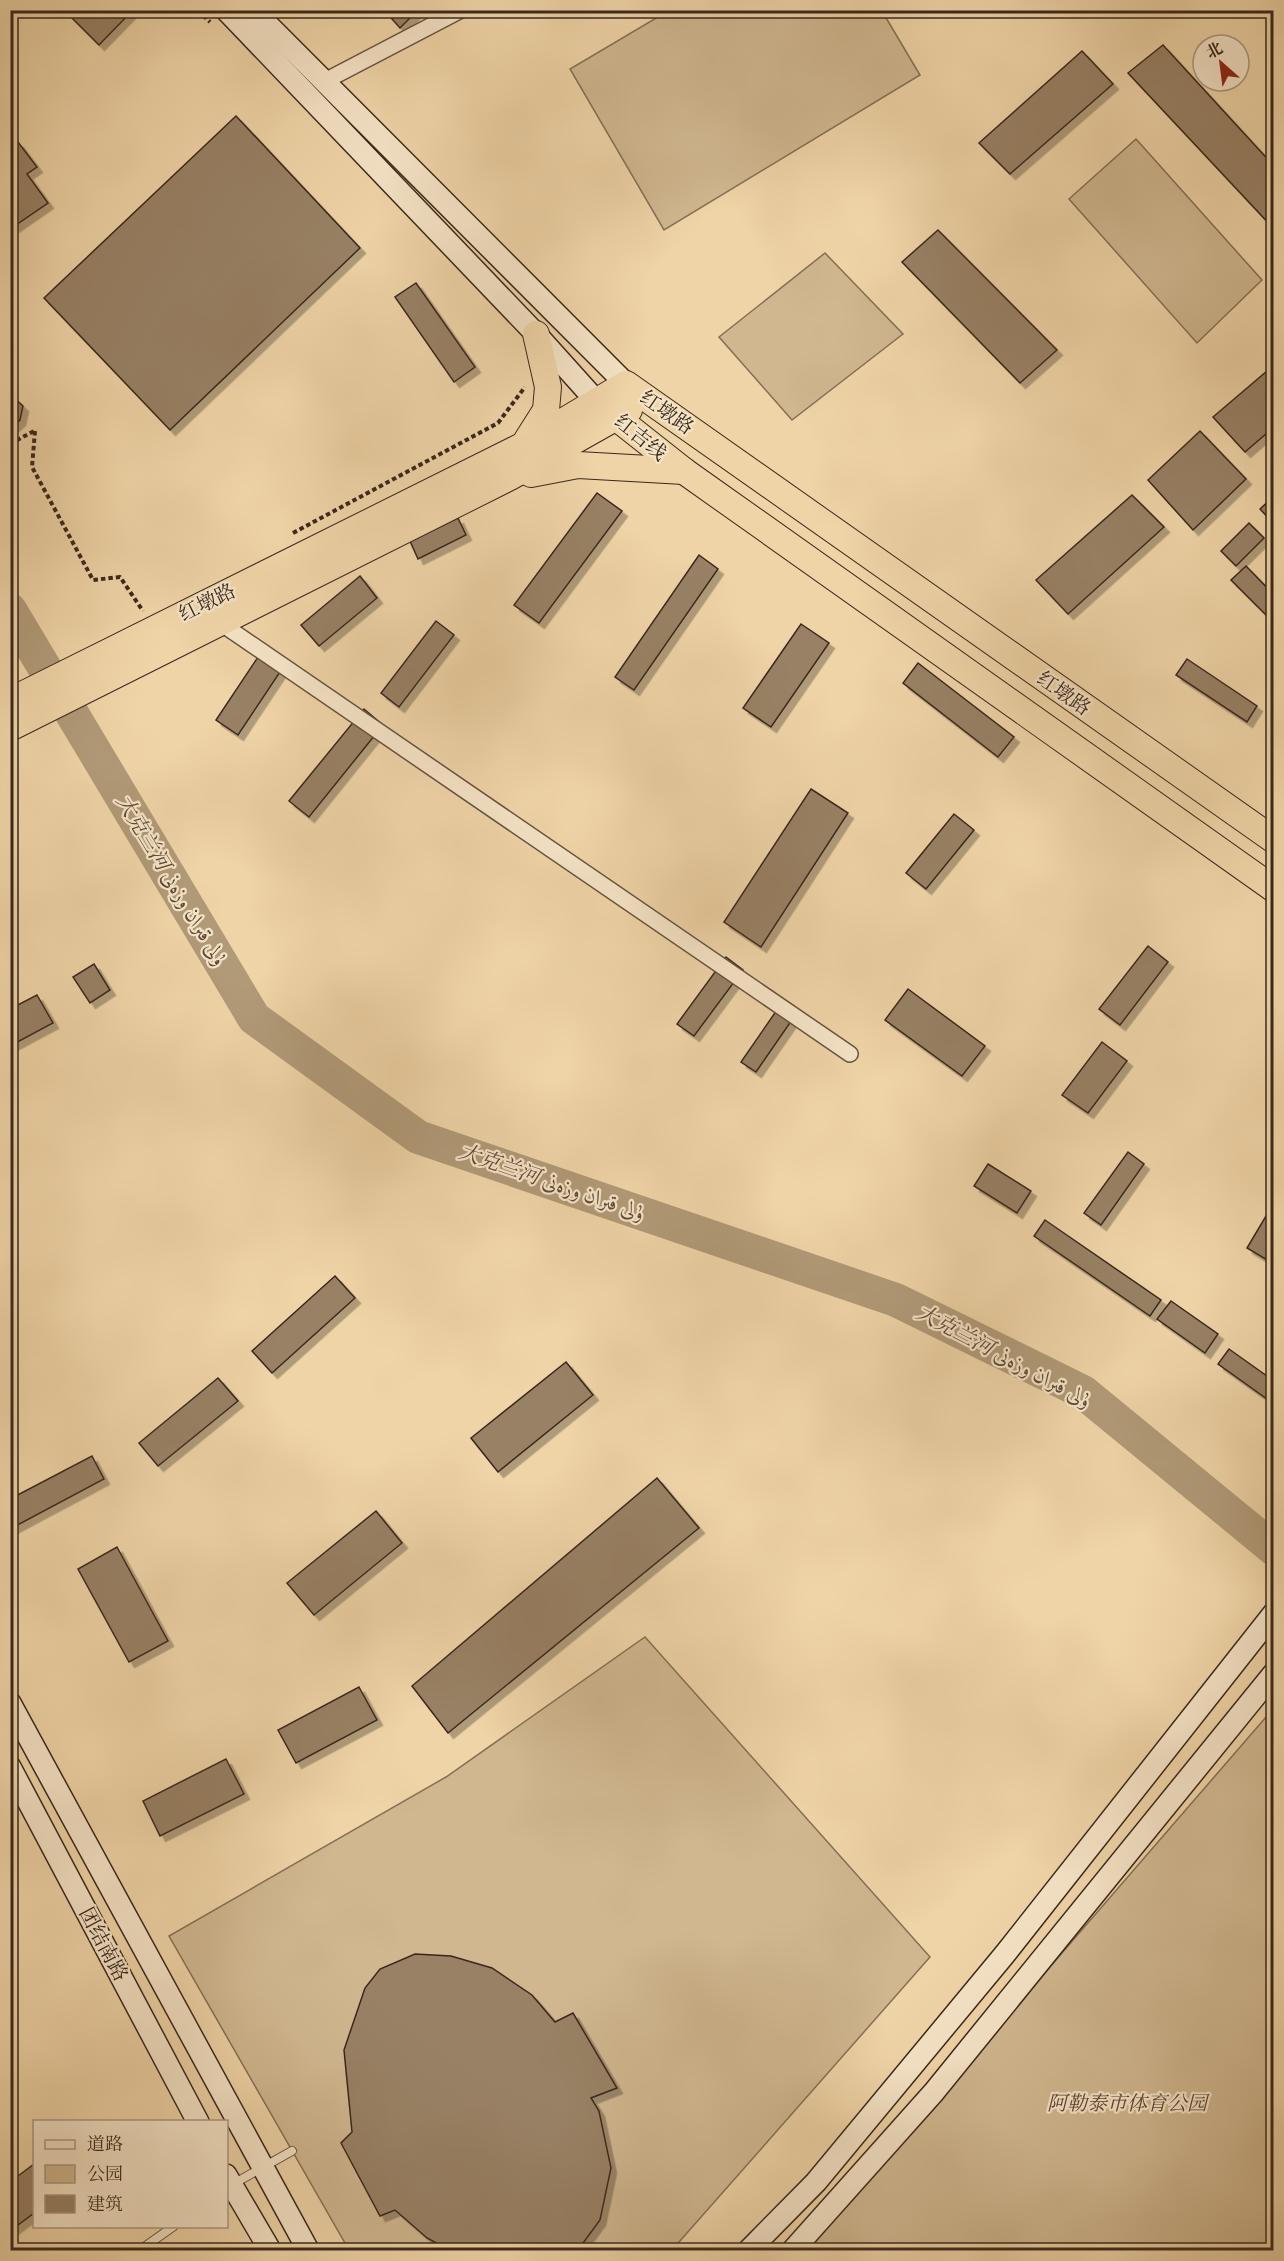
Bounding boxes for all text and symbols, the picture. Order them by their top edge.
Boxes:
north arrow [1191,33,1251,93]
text: 北 [1203,38,1226,63]
street label: 红墩路 [635,385,698,440]
street label: 红吉线 [610,409,672,466]
street label: 红墩路 [175,578,240,627]
street label: 红墩路 [1032,666,1095,721]
water label: 大克兰河 ۇلى قىران وزەنى [110,790,233,971]
water label: 大克兰河 ۇلى قىران وزەنى [455,1138,648,1227]
water label: 大克兰河 ۇلى قىران وزەنى [911,1299,1096,1414]
street label: 团结南路 [74,1903,133,1985]
park label: 阿勒泰市体育公园 [1047,2091,1210,2116]
legend [33,2120,228,2228]
text: 道路 [87,2133,123,2156]
text: 公园 [87,2163,123,2186]
text: 建筑 [87,2193,123,2216]

